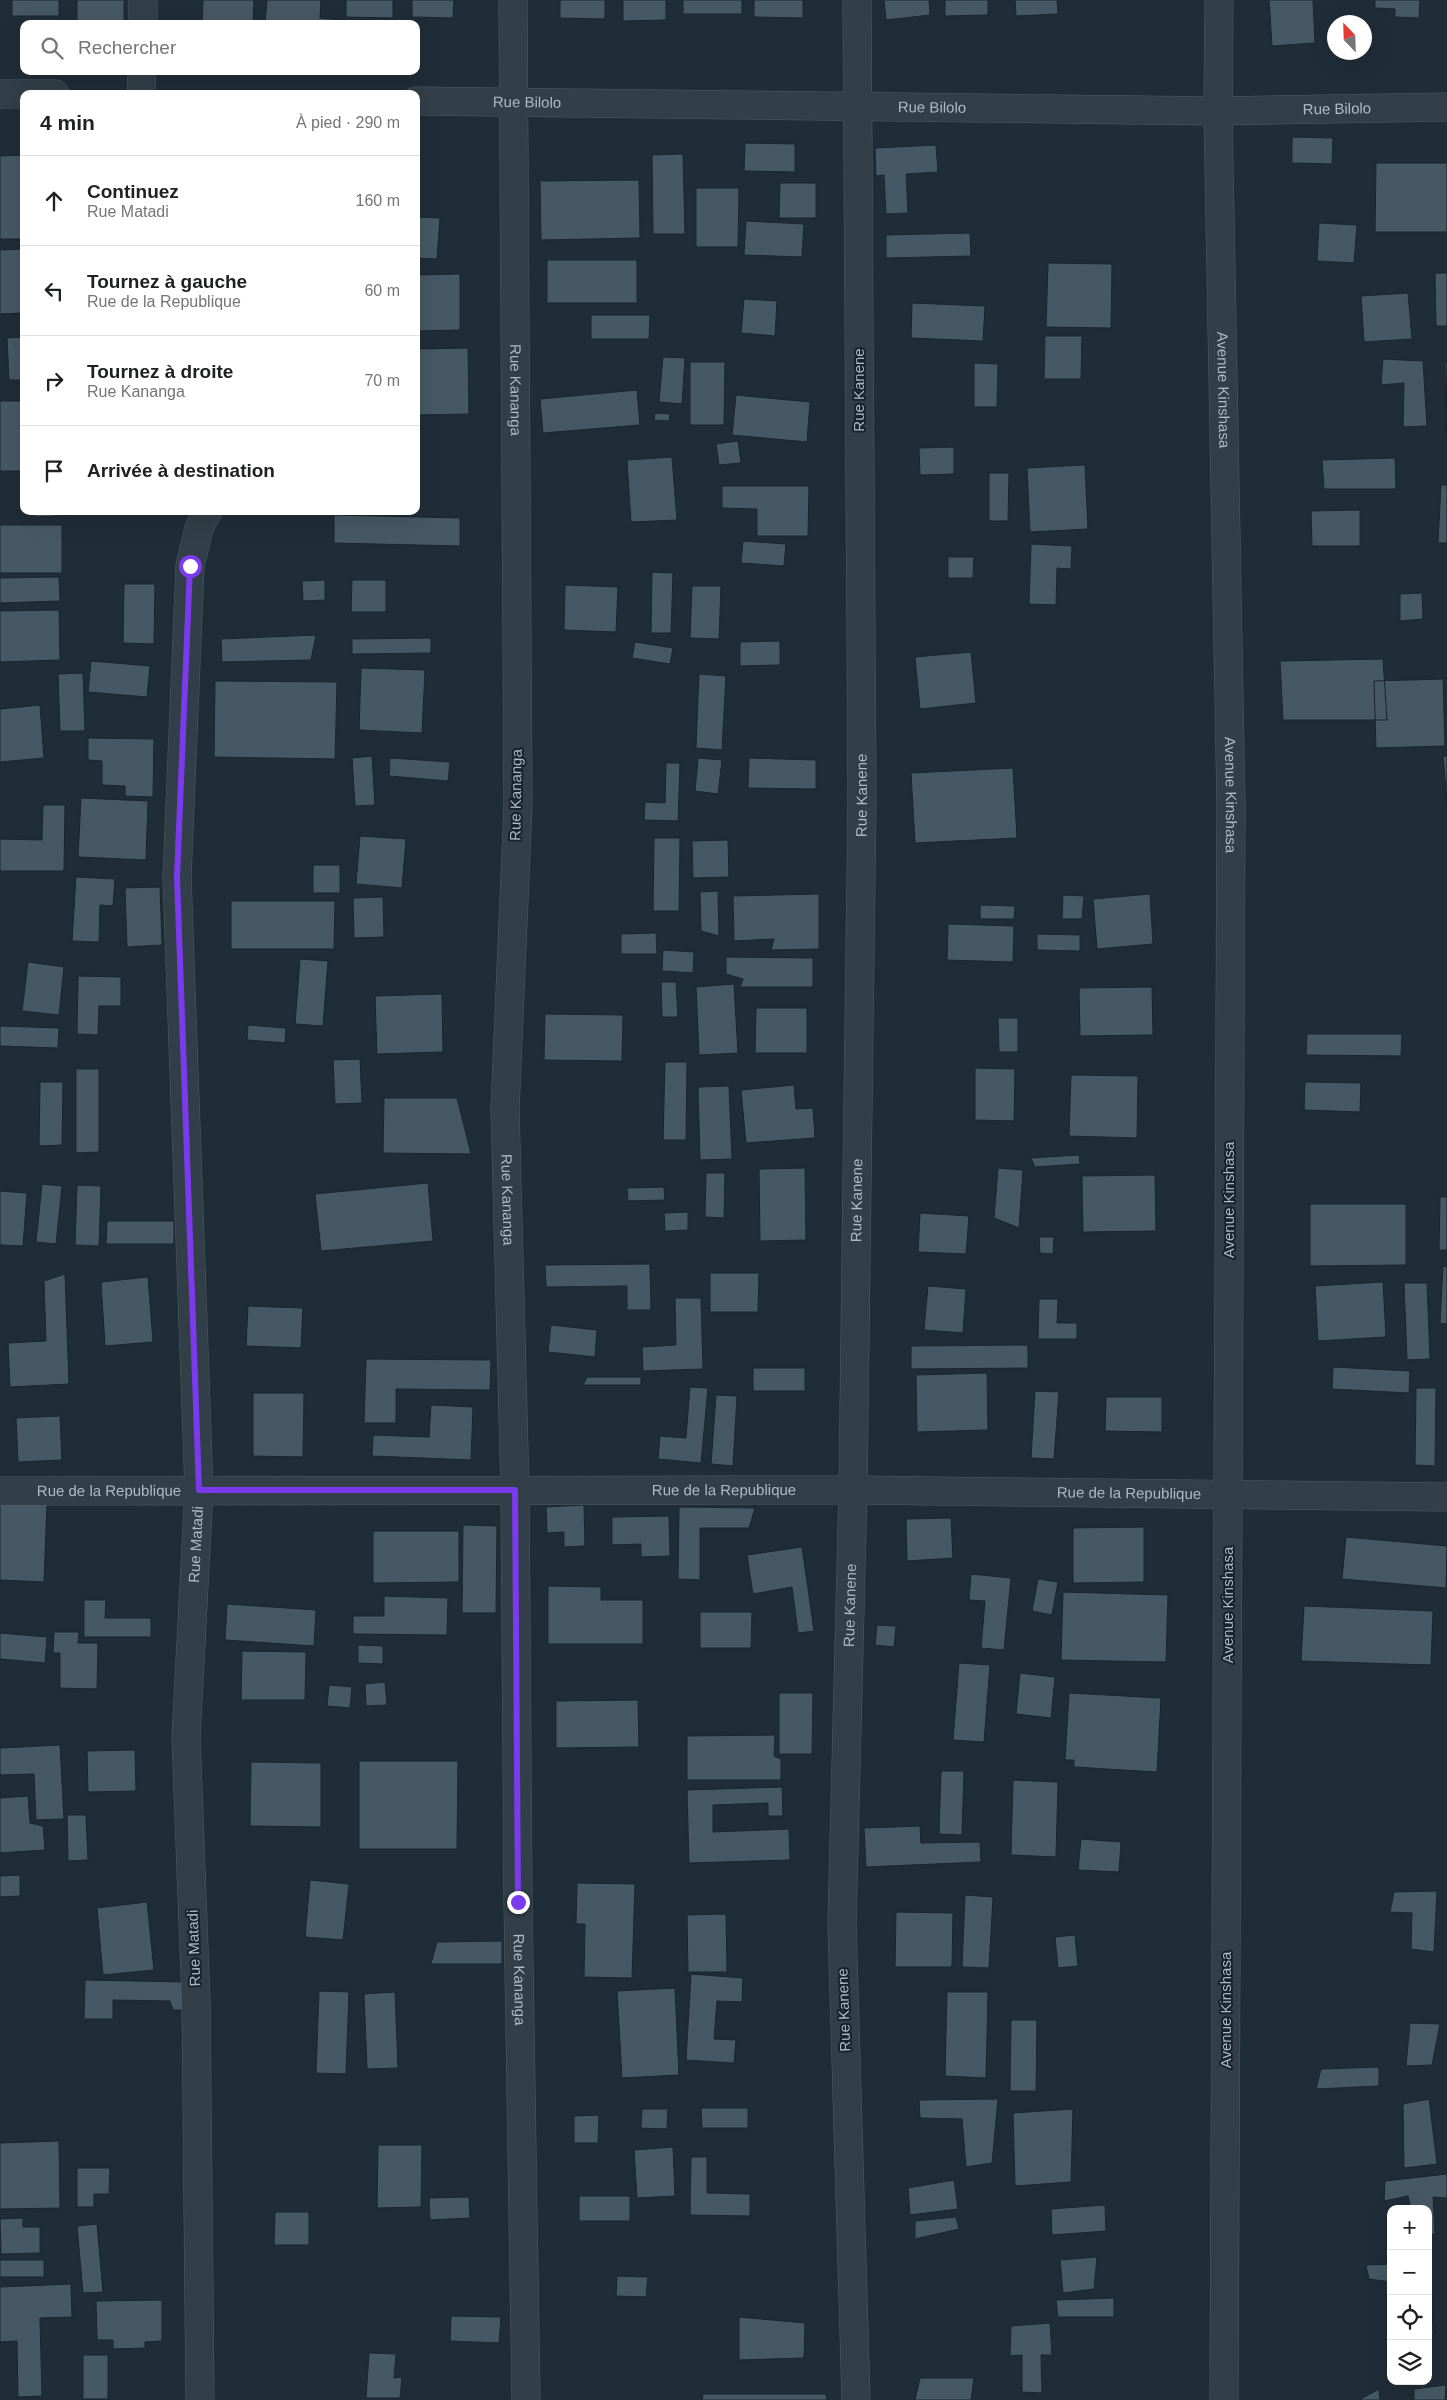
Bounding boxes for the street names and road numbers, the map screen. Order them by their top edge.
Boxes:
street label: Rue Bilolo [493,93,561,111]
street label: Rue Bilolo [898,98,966,116]
street label: Rue Bilolo [1303,99,1371,118]
street label: Avenue Kinshasa [1214,332,1233,449]
street label: Rue Kananga [507,344,525,437]
street label: Rue Kanene [850,348,867,432]
street label: Avenue Kinshasa [1222,736,1240,854]
street label: Rue Kananga [506,748,525,841]
street label: Rue Kanene [852,754,870,837]
street label: Avenue Kinshasa [1220,1141,1237,1258]
street label: Rue Kananga [498,1154,518,1246]
street label: Rue Kanene [847,1159,865,1242]
street label: Rue de la Republique [652,1481,796,1498]
street label: Rue de la Republique [37,1482,181,1499]
street label: Rue de la Republique [1057,1483,1201,1502]
street label: Rue Matadi [185,1506,206,1583]
street label: Avenue Kinshasa [1219,1546,1236,1663]
street label: Rue Kanene [840,1563,859,1647]
street label: Rue Matadi [184,1909,203,1987]
street label: Rue Kananga [511,1934,529,2026]
street label: Avenue Kinshasa [1217,1951,1234,2068]
street label: Rue Kanene [834,1968,853,2052]

